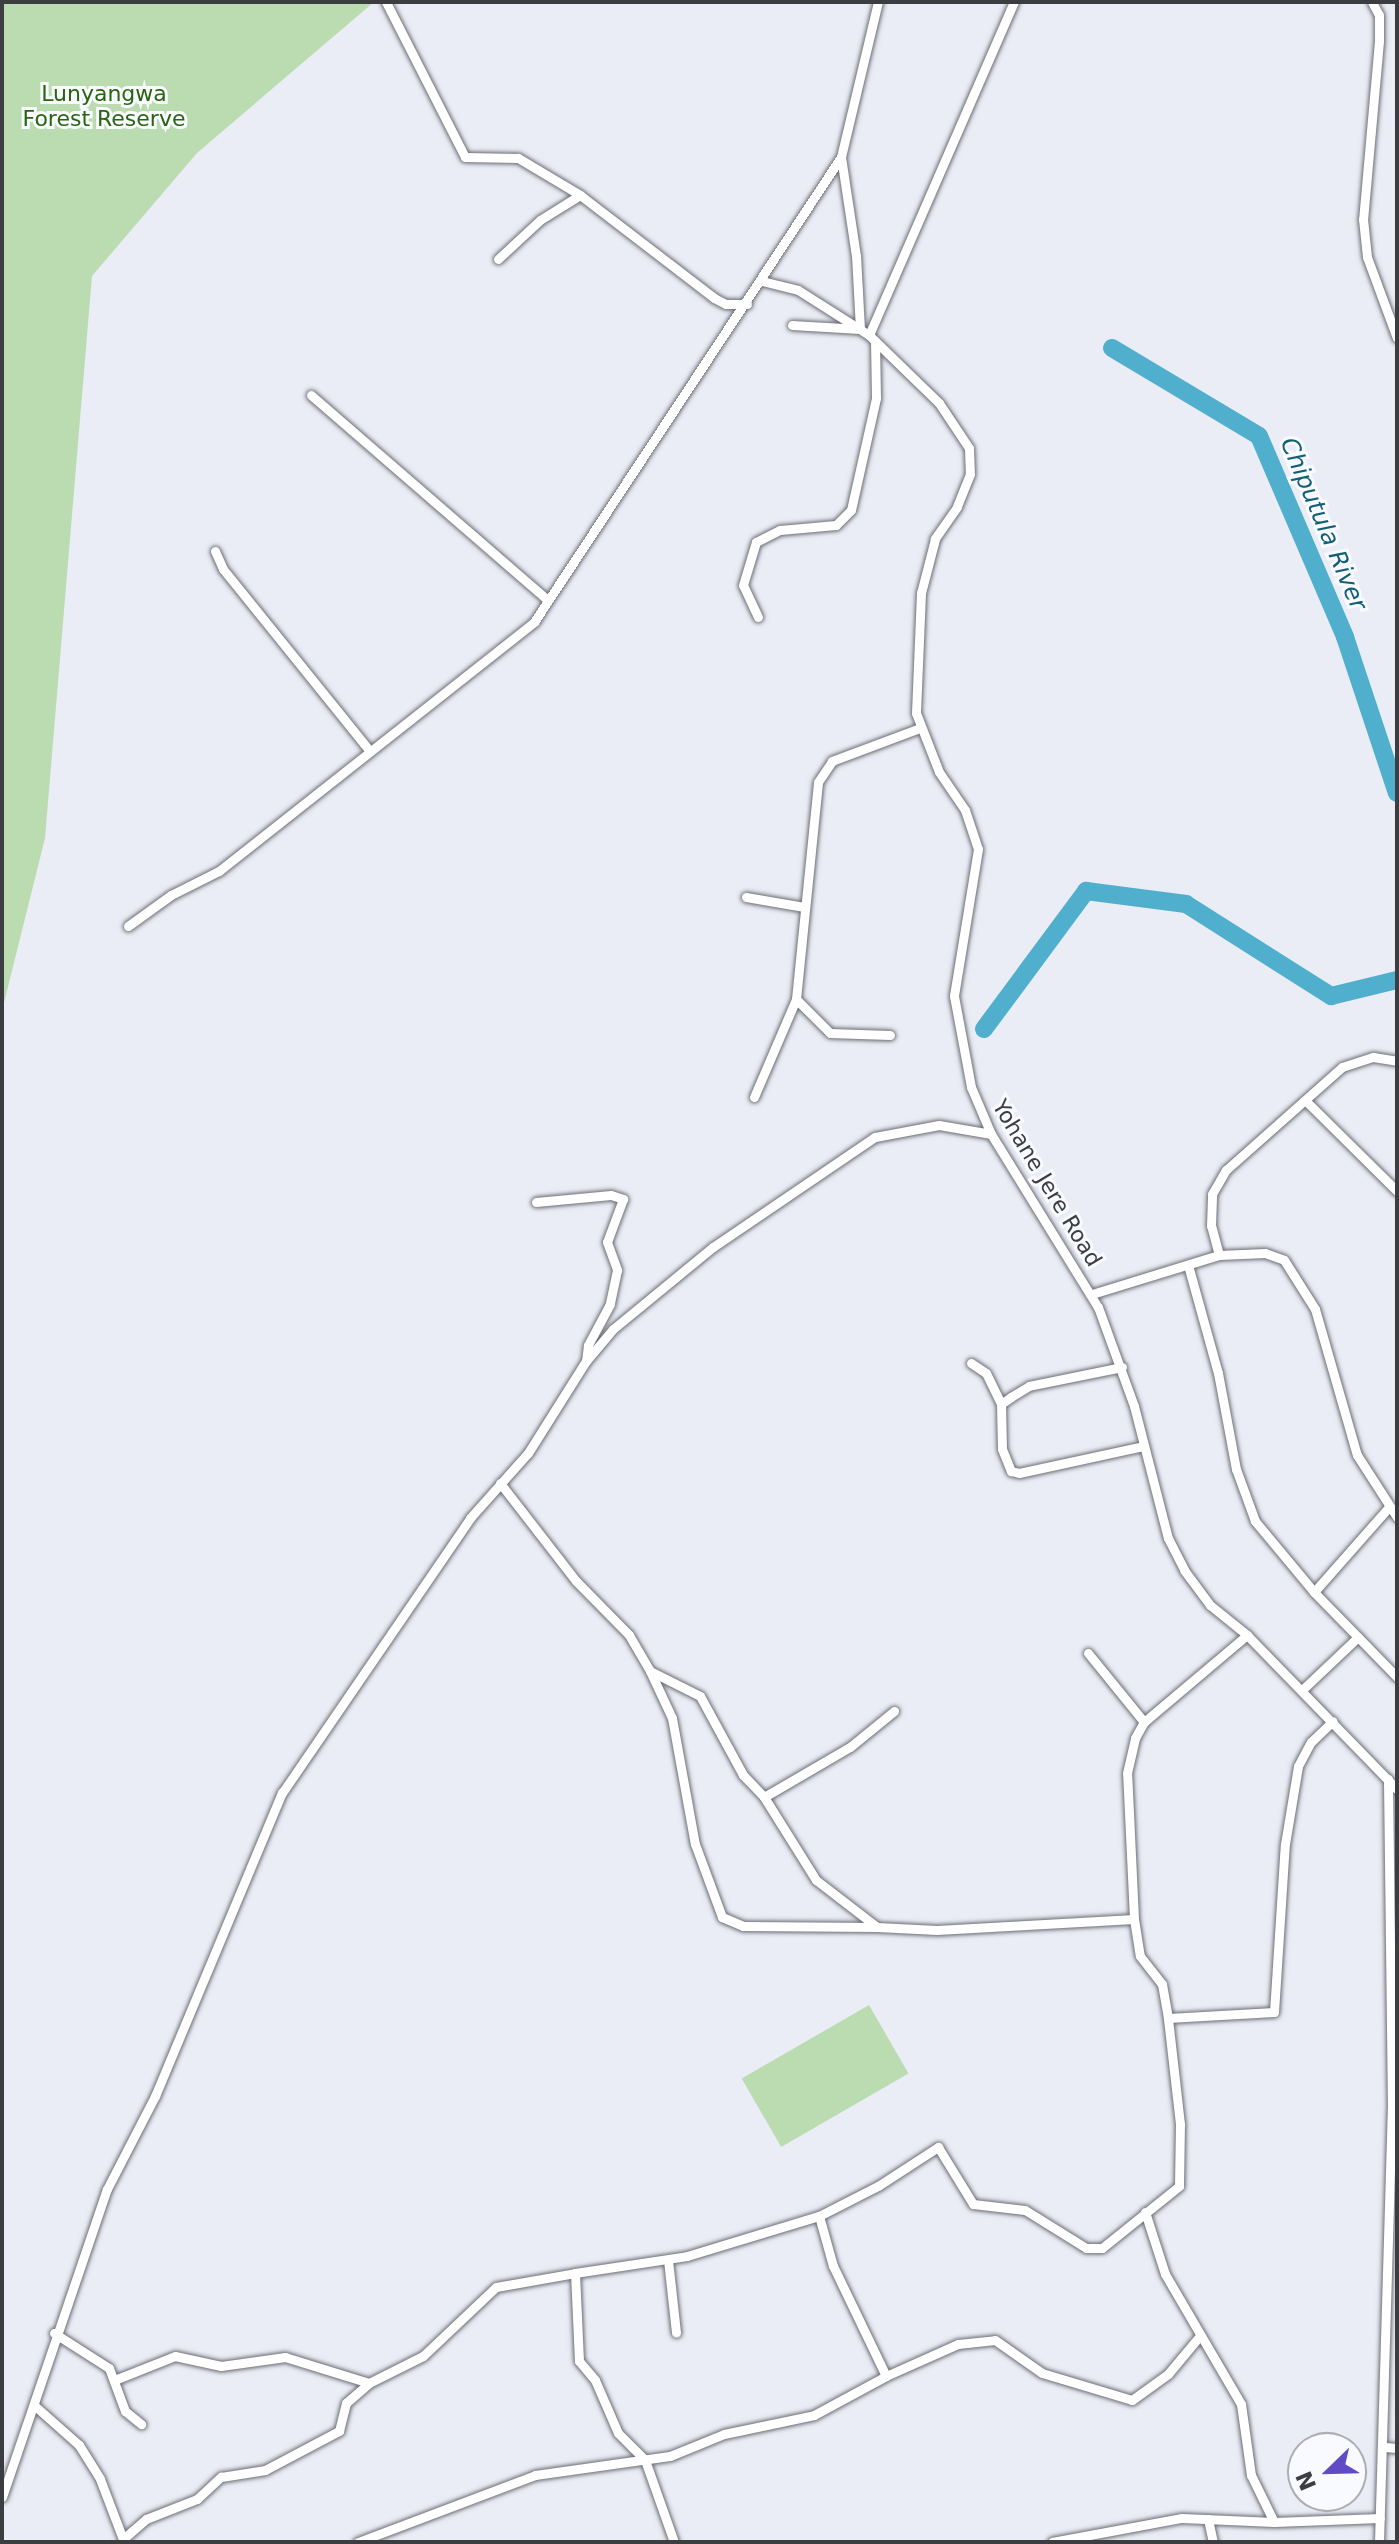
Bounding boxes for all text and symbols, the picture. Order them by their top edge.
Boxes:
park label: Lunyangwa Forest Reserve [23,80,185,132]
water label: Chiputula River [1274,433,1372,615]
street label: Yohane Jere Road [987,1095,1107,1271]
north arrow [1287,2432,1367,2512]
text: N [1291,2467,1321,2494]

